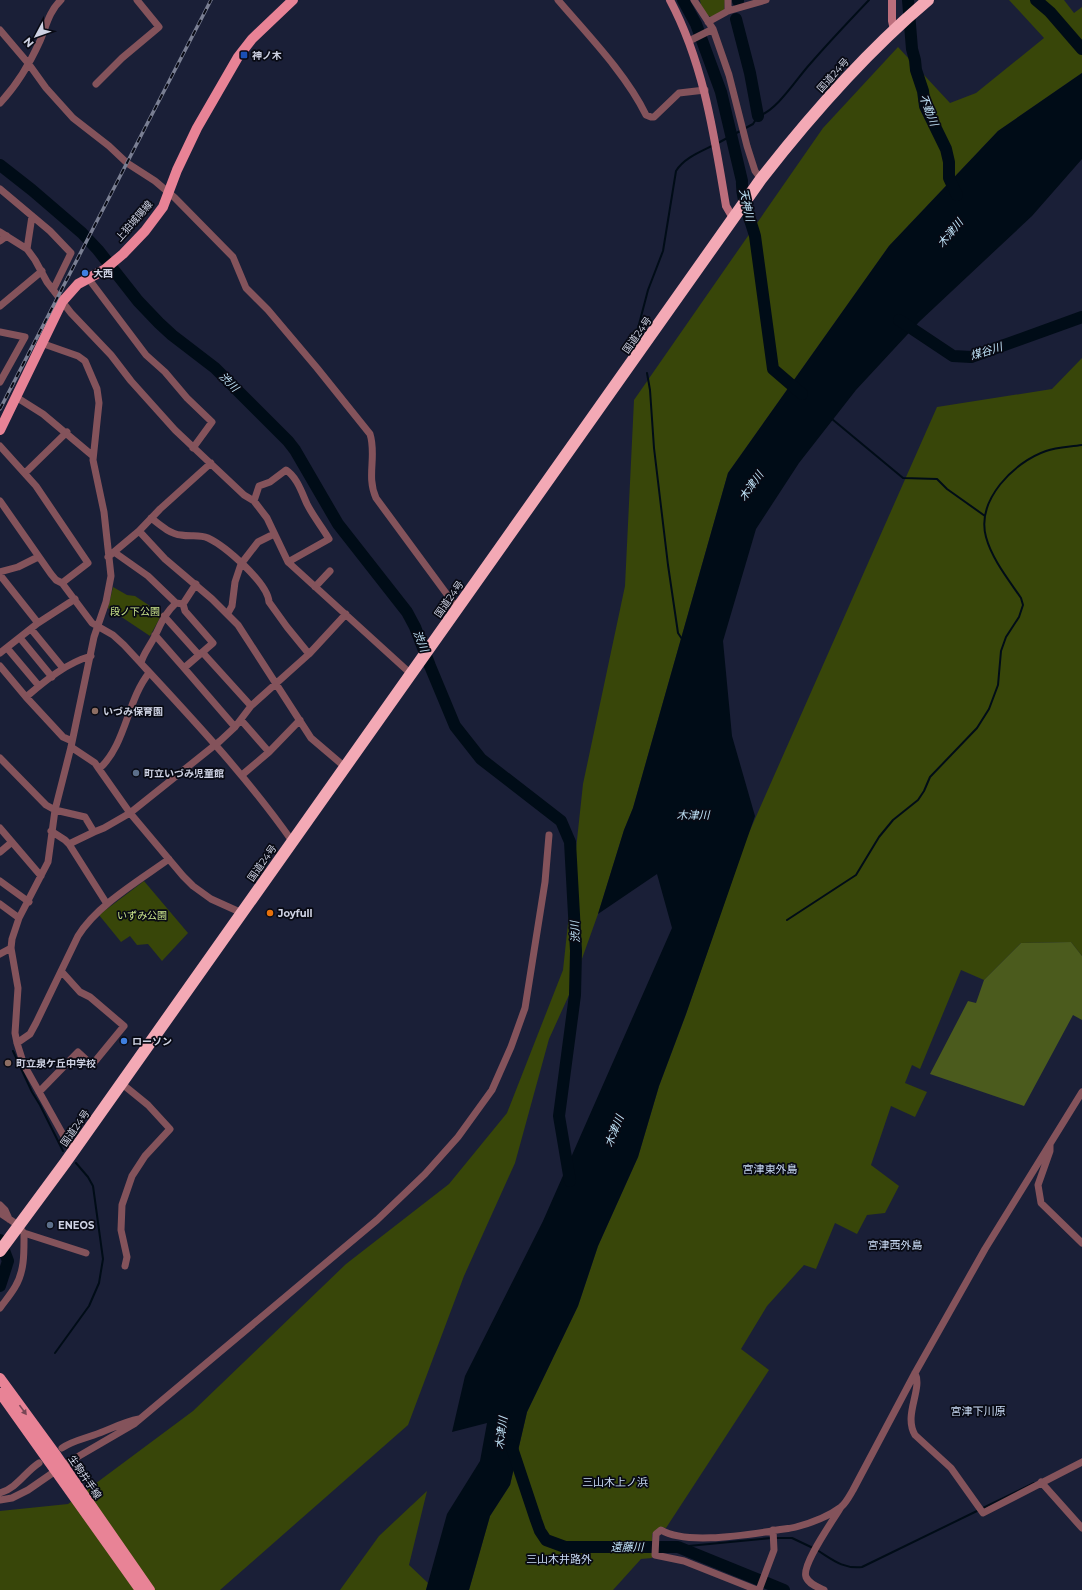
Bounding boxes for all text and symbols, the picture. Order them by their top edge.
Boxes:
north arrow [16,16,56,56]
text: N [20,35,37,51]
place label: 神ノ木 [252,49,282,62]
marker: 神ノ木 [239,50,249,60]
street label: 国道24号 [814,55,852,95]
water label: 不動川 [917,92,942,129]
water label: 天神川 [736,187,758,224]
street label: 上狛城陽線 [113,198,155,244]
water label: 木津川 [934,215,967,250]
place label: 大西 [93,267,113,280]
marker: 大西 [80,268,90,278]
street label: 国道24号 [620,314,654,356]
water label: 煤谷川 [968,339,1005,363]
water label: 渋川 [216,369,242,395]
water label: 木津川 [736,468,767,504]
street label: 国道24号 [432,578,466,620]
park label: 段ノ下公園 [110,605,160,618]
water label: 渋川 [410,628,432,655]
place label: いづみ保育園 [103,705,163,718]
marker: いづみ保育園 [90,706,100,716]
place label: 町立いづみ児童館 [144,767,224,780]
marker: 町立いづみ児童館 [131,768,141,778]
water label: 木津川 [677,808,710,822]
street label: 国道24号 [245,842,279,884]
place label: Joyfull [277,907,313,920]
marker: Joyfull [265,908,275,918]
park label: いずみ公園 [117,909,167,922]
water label: 渋川 [567,920,583,943]
place label: ローソン [132,1035,172,1048]
marker: ローソン [119,1036,129,1046]
place label: 町立泉ケ丘中学校 [16,1057,96,1070]
marker: 町立泉ケ丘中学校 [3,1058,13,1068]
street label: 国道24号 [58,1107,92,1149]
water label: 木津川 [602,1112,627,1149]
district label: 宮津東外島 [743,1162,798,1176]
place label: ENEOS [58,1219,95,1232]
marker: ENEOS [45,1220,55,1230]
district label: 宮津西外島 [868,1238,923,1252]
district label: 宮津下川原 [951,1404,1006,1418]
one-way arrow [19,1405,27,1415]
water label: 木津川 [492,1415,510,1450]
street label: 生駒井手線 [66,1453,104,1501]
district label: 三山木上ノ浜 [582,1475,648,1489]
water label: 遠藤川 [611,1540,644,1554]
district label: 三山木井路外 [526,1552,592,1566]

